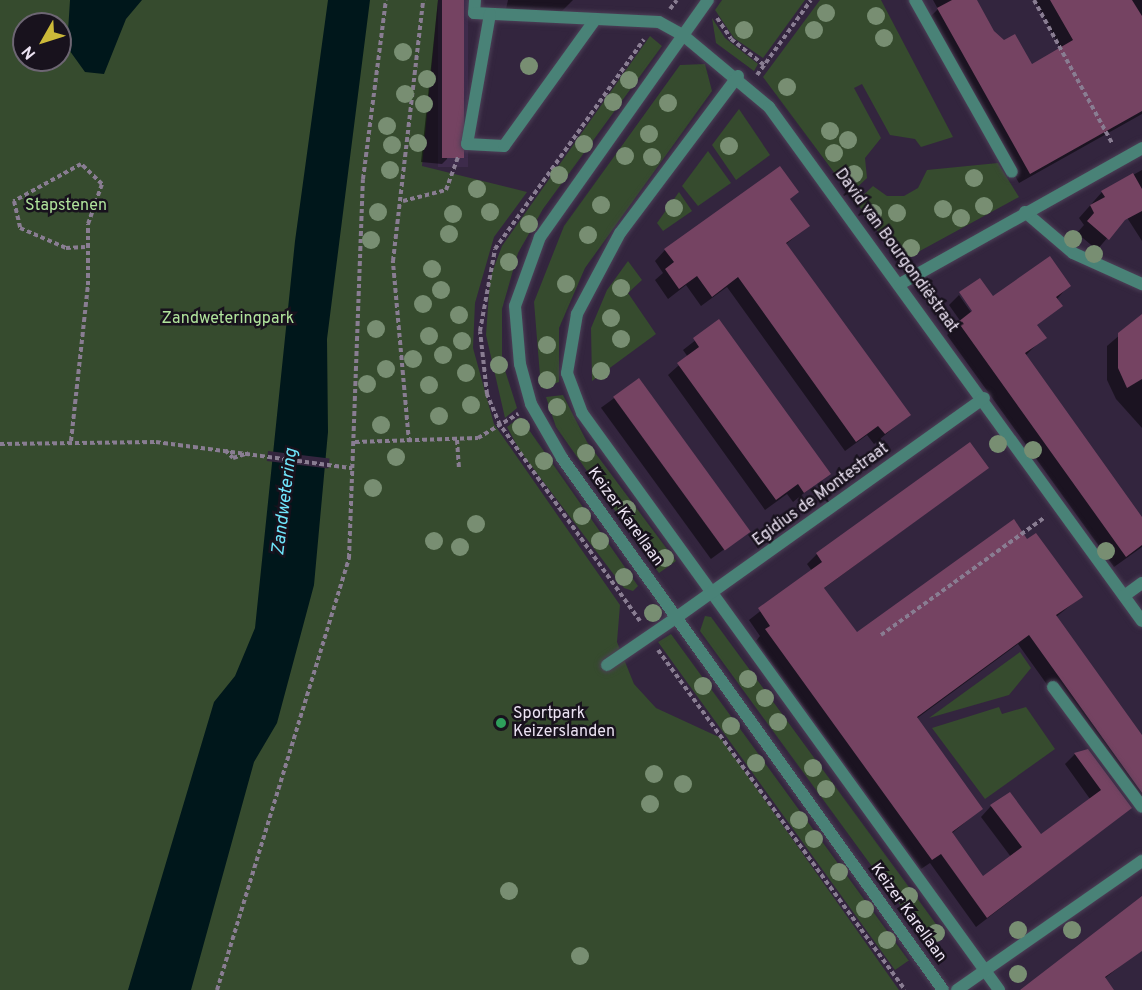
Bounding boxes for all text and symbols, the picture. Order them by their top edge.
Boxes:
north arrow [12,12,72,72]
text: N [18,41,41,63]
street label: David van Bourgondiëstraat [830,165,962,337]
park label: Stapstenen [25,196,107,216]
park label: Zandweteringpark [162,309,294,329]
street label: Egidius de Montestraat [749,439,893,551]
water label: Zandwetering [269,447,303,557]
street label: Keizer Karellaan [583,464,667,570]
place label: Sportpark Keizerslanden [513,704,615,742]
marker: Sportpark Keizerslanden [494,716,508,730]
street label: Keizer Karellaan [866,860,950,966]

